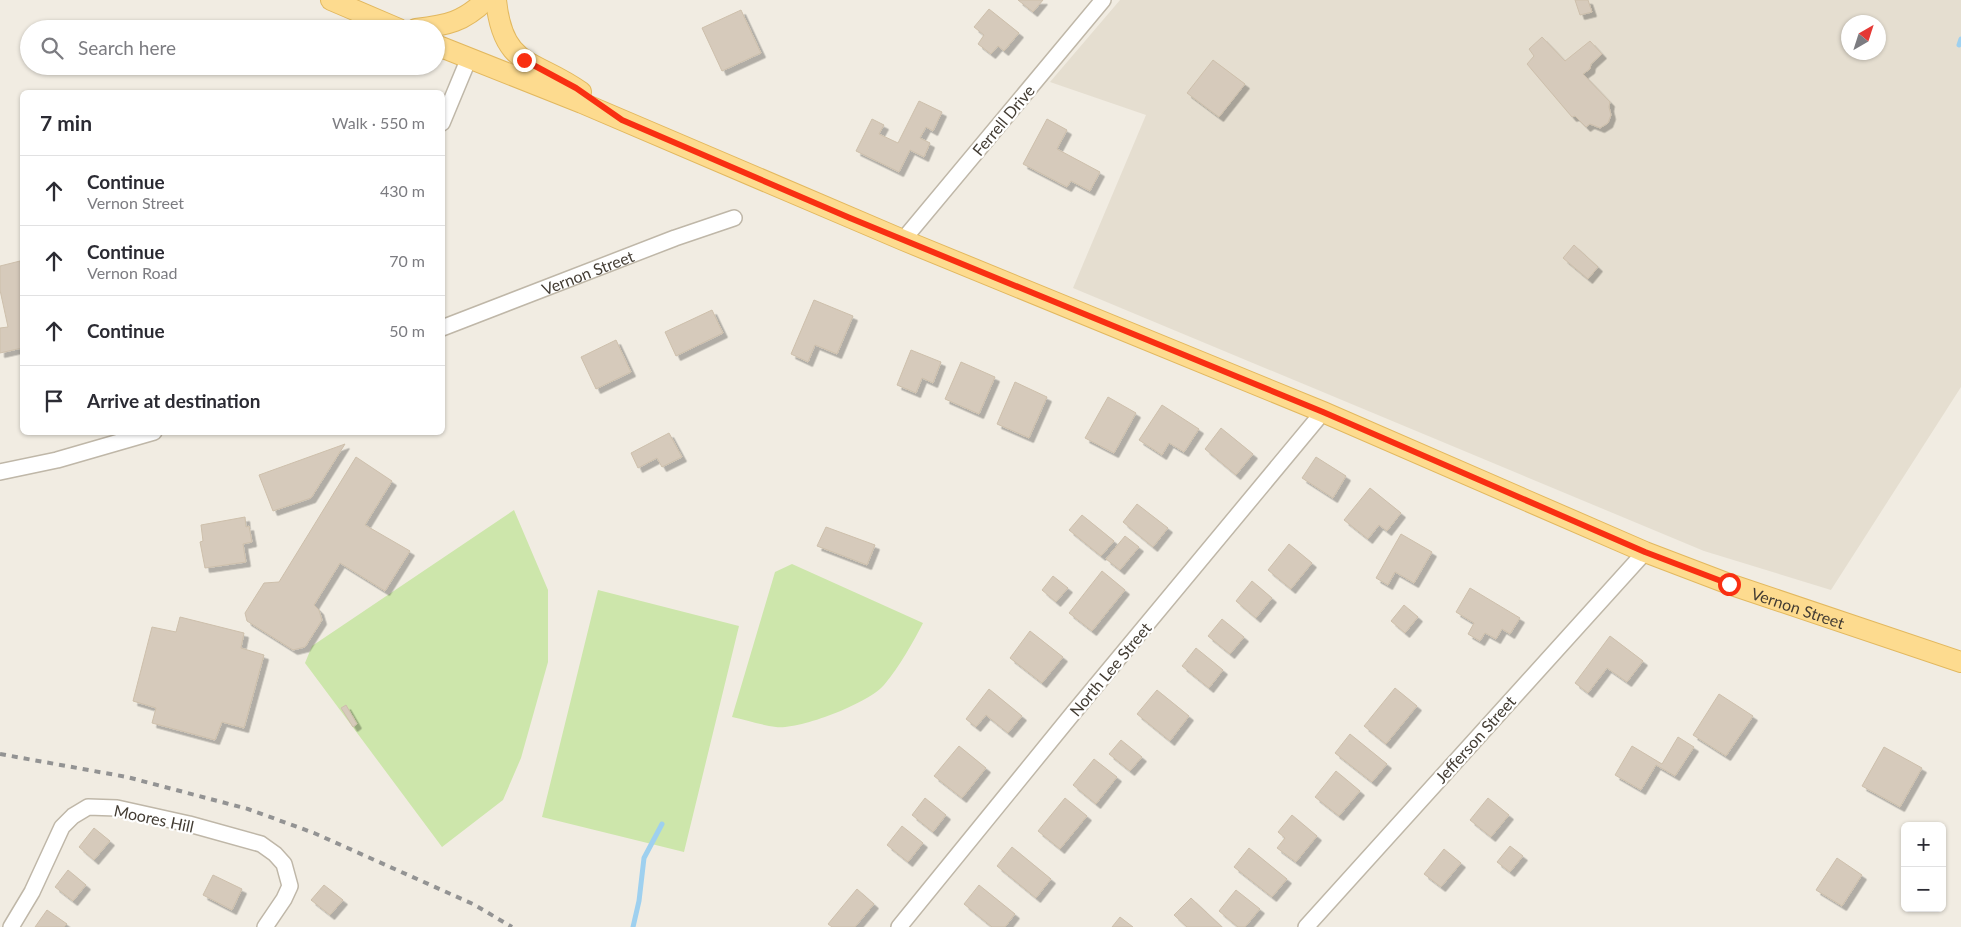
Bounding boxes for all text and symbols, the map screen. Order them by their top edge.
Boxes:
north arrow [1841,15,1886,60]
search box [20,20,445,75]
icon: search [38,34,66,62]
text: Search here [78,36,176,59]
route end [513,49,536,72]
street label: Ferrell Drive [968,81,1038,159]
text: 7 min [40,110,92,135]
text: Walk · 550 m [332,113,425,132]
text: Continue [87,170,165,193]
icon: ahead [40,177,68,205]
text: 430 m [380,181,425,200]
text: Vernon Street [87,193,184,212]
text: Continue [87,240,165,263]
street label: Vernon Street [539,245,636,298]
icon: ahead [40,247,68,275]
text: 70 m [389,251,425,270]
text: Vernon Road [87,263,177,282]
icon: ahead [40,317,68,345]
text: Continue [87,319,165,342]
text: 50 m [389,321,425,340]
icon: arrive [40,387,68,415]
text: Arrive at destination [87,389,260,412]
route start [1718,573,1741,596]
street label: Vernon Street [1749,583,1848,632]
street label: North Lee Street [1065,618,1155,720]
street label: Jefferson Street [1431,691,1519,786]
street label: Moores Hill [112,800,196,836]
map controls [1901,822,1946,912]
button: + [1901,822,1946,867]
button: − [1901,867,1946,912]

